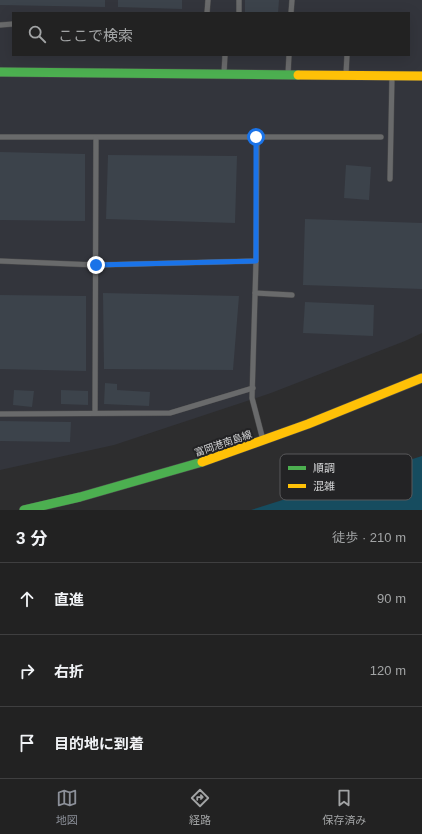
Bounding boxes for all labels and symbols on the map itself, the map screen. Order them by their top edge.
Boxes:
route start [247,128,265,146]
route end [87,256,105,274]
street label: 富岡港南島線 [193,429,253,458]
legend [280,454,412,500]
text: 順調 [313,462,335,474]
text: 混雑 [313,480,335,492]

